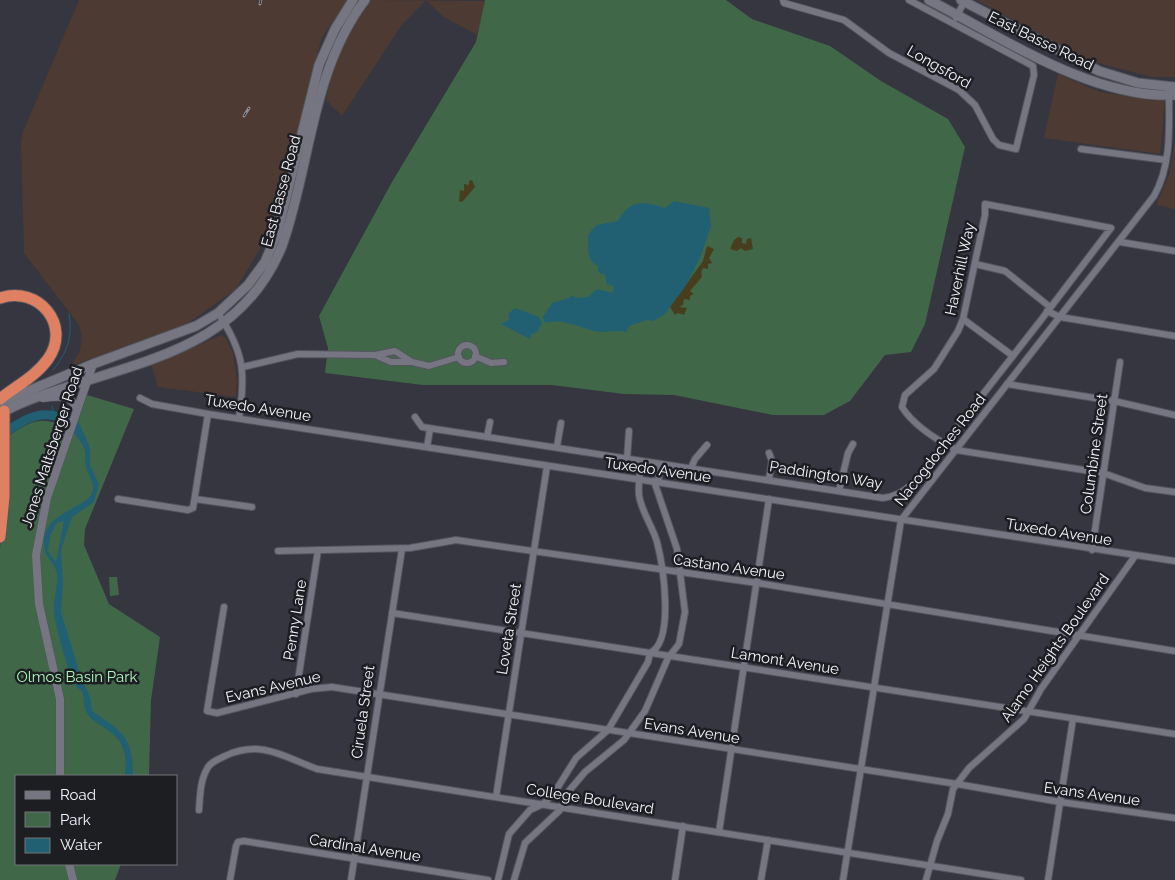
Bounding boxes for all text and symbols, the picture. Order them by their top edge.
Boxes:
street label: East Basse Road [986,8,1096,74]
street label: Longsford [904,42,974,92]
street label: East Basse Road [257,133,305,249]
street label: Haverhill Way [941,221,979,317]
street label: Jones Maltsberger Road [17,364,87,530]
street label: Nacogdoches Road [891,390,989,510]
street label: Tuxedo Avenue [204,391,312,425]
street label: Columbine Street [1077,393,1111,515]
street label: Tuxedo Avenue [604,454,712,486]
street label: Paddington Way [768,457,884,493]
street label: Tuxedo Avenue [1005,515,1113,549]
street label: Castano Avenue [672,550,786,584]
street label: Alamo Heights Boulevard [997,570,1113,726]
street label: Penny Lane [280,578,310,662]
street label: Loveta Street [493,582,525,676]
street label: Lamont Avenue [730,644,841,678]
street label: Ciruela Street [348,664,378,760]
street label: Evans Avenue [224,667,322,707]
park label: Olmos Basin Park [16,668,138,686]
street label: Evans Avenue [643,715,741,747]
legend [15,775,178,865]
street label: Evans Avenue [1043,778,1141,810]
street label: College Boulevard [525,780,655,818]
text: Road [60,786,96,804]
text: Park [60,811,91,829]
street label: Cardinal Avenue [308,830,422,866]
text: Water [60,836,103,854]

